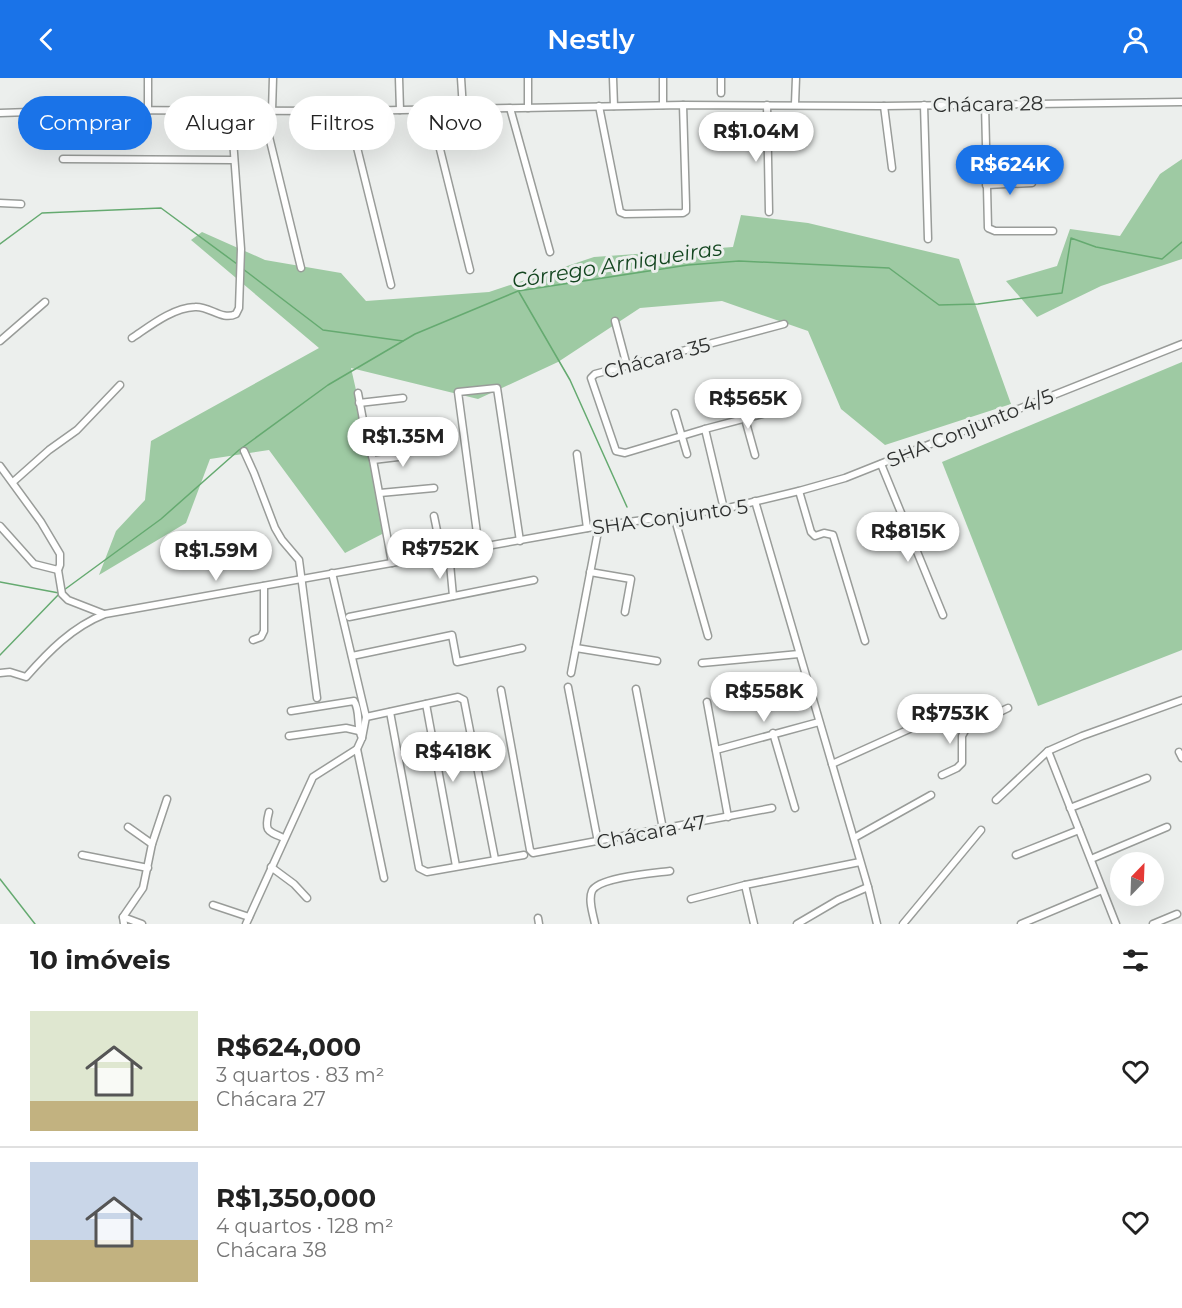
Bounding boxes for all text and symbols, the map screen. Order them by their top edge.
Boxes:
icon: back [30,23,63,56]
text: Nestly [547,23,635,56]
icon: person [1119,23,1152,56]
street label: Chácara 28 [932,91,1044,117]
chip: Comprar [18,96,152,150]
chip: Alugar [164,96,277,150]
chip: Filtros [289,96,395,150]
chip: Novo [407,96,503,150]
pin: R$1.04M [701,112,811,163]
text: R$1.04M [713,119,799,143]
pin: R$624K [961,145,1059,196]
text: R$624K [970,152,1050,176]
water label: Córrego Arniqueiras [510,235,724,293]
street label: Chácara 35 [601,332,713,384]
pin: R$565K [699,379,797,430]
street label: SHA Conjunto 4/5 [883,384,1057,472]
text: R$565K [709,386,787,410]
pin: R$1.35M [348,417,458,468]
text: R$1.35M [361,424,445,448]
street label: SHA Conjunto 5 [590,494,750,540]
pin: R$815K [859,512,957,563]
text: R$815K [870,519,946,543]
pin: R$752K [391,529,489,580]
pin: R$1.59M [161,531,271,582]
text: R$752K [401,536,479,560]
text: R$1.59M [174,538,258,562]
pin: R$558K [715,672,813,723]
text: R$558K [724,679,804,703]
pin: R$753K [901,694,999,745]
text: R$753K [911,701,989,725]
pin: R$418K [404,732,502,783]
text: R$418K [415,739,491,763]
street label: Chácara 47 [594,810,708,854]
north arrow [1110,852,1164,906]
map controls [1110,852,1164,906]
text: 10 imóveis [30,944,170,976]
icon: filters [1119,944,1152,977]
text: R$624,000 [216,1031,361,1063]
icon: home [78,1035,150,1107]
icon: heart [1119,1055,1152,1088]
text: 3 quartos · 83 m² [216,1063,384,1087]
text: Chácara 27 [216,1087,326,1111]
text: R$1,350,000 [216,1182,376,1214]
icon: home [78,1186,150,1258]
icon: heart [1119,1206,1152,1239]
text: 4 quartos · 128 m² [216,1214,394,1238]
text: Chácara 38 [216,1238,327,1262]

